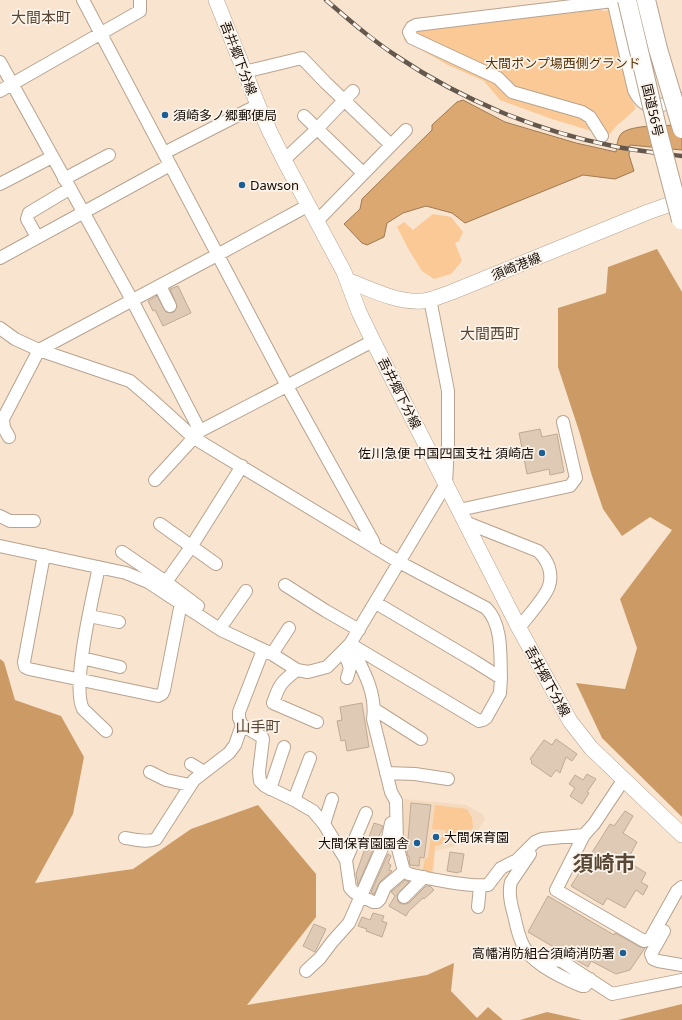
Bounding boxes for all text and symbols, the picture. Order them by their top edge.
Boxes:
district label: 大間本町 [11,7,71,27]
street label: 吾井郷下分線 [217,18,261,98]
park label: 大間ポンプ場西側グランド [485,54,641,72]
street label: 国道56号 [638,82,668,138]
place label: 須崎多ノ郷郵便局 [173,106,277,124]
marker: 須崎多ノ郷郵便局 [160,110,170,120]
place label: Dawson [250,176,299,194]
marker: Dawson [237,180,247,190]
street label: 須崎港線 [489,248,543,284]
district label: 大間西町 [460,323,520,343]
street label: 吾井郷下分線 [374,354,426,432]
place label: 佐川急便 中国四国支社 須崎店 [358,444,534,462]
marker: 佐川急便 中国四国支社 須崎店 [537,448,547,458]
street label: 吾井郷下分線 [521,643,575,719]
district label: 山手町 [235,716,281,736]
place label: 大間保育園 [444,828,509,846]
marker: 大間保育園 [431,832,441,842]
place label: 大間保育園園舎 [318,834,409,852]
marker: 大間保育園園舎 [412,838,422,848]
district label: 須崎市 [573,849,636,877]
place label: 高幡消防組合須崎消防署 [472,944,615,962]
marker: 高幡消防組合須崎消防署 [618,948,628,958]

